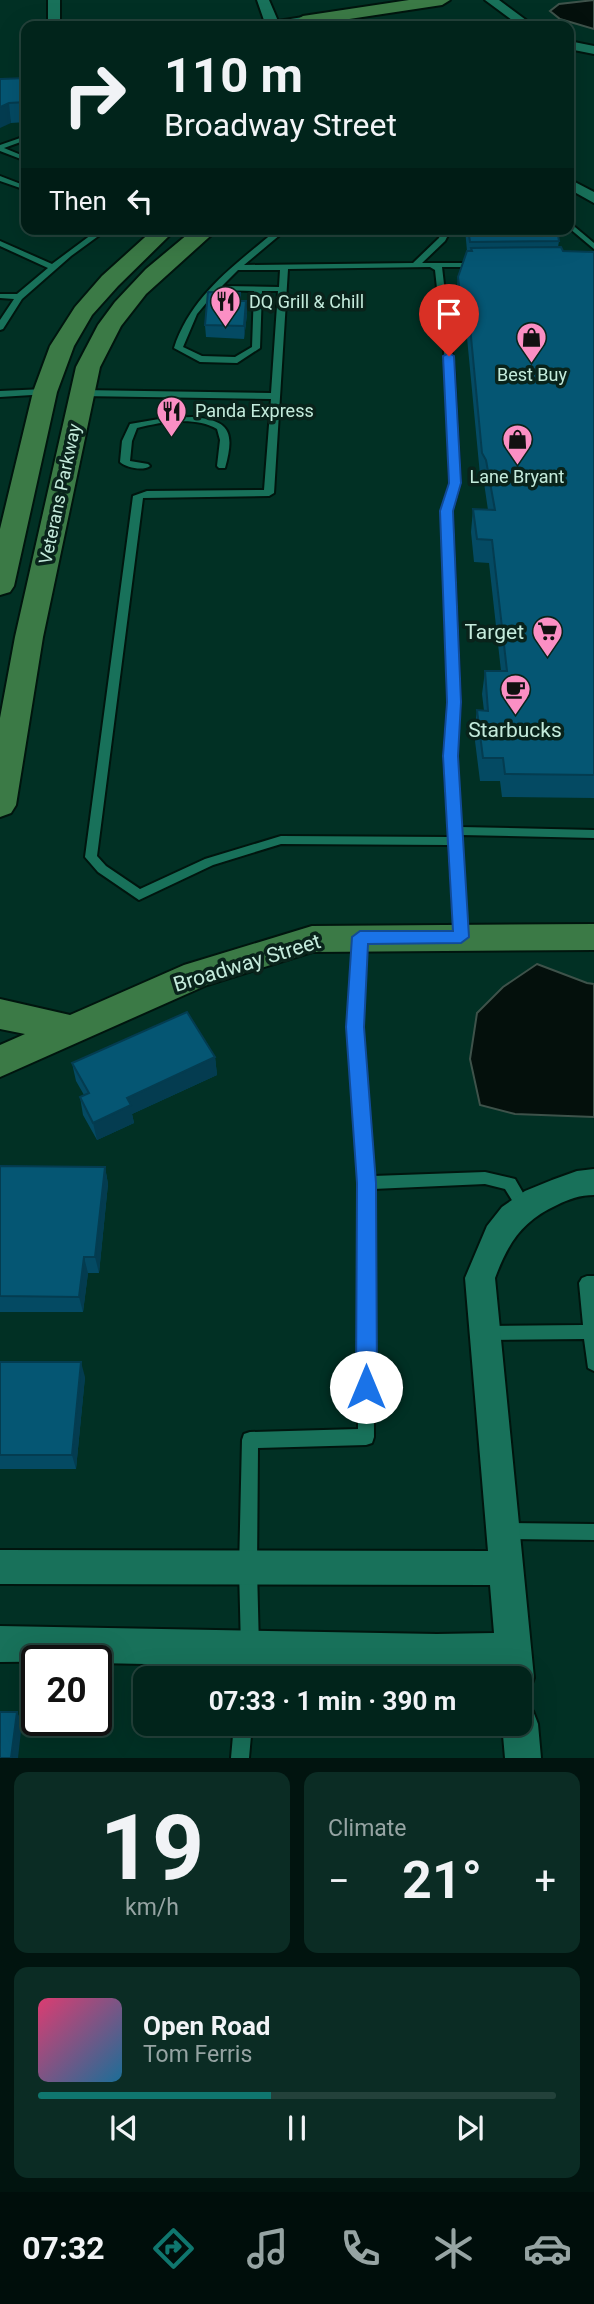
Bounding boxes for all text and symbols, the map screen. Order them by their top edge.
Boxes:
text: 110 m [164,47,303,104]
icon: right [49,49,140,140]
text: Broadway Street [164,106,397,144]
icon: left [121,182,159,220]
text: Then [49,186,107,216]
pin [419,284,479,356]
restaurant icon: DQ Grill & Chill [209,285,243,329]
place label: DQ Grill & Chill [249,291,364,312]
icon: arrive [430,295,468,333]
shop icon: Best Buy [515,320,549,364]
place label: Best Buy [497,364,568,385]
restaurant icon: Panda Express [155,394,189,438]
place label: Panda Express [195,400,314,421]
street label: Veterans Parkway [34,421,85,566]
shop icon: Lane Bryant [500,422,534,466]
place label: Lane Bryant [470,466,565,487]
supermarket icon: Target [530,615,564,659]
place label: Target [464,620,524,644]
cafe icon: Starbucks [498,673,532,717]
place label: Starbucks [468,718,562,742]
street label: Broadway Street [170,929,324,997]
position arrow [329,1350,403,1424]
speed limit sign: 20 [21,1645,112,1736]
text: 07:33 · 1 min · 390 m [209,1686,456,1716]
text: 19 [100,1795,204,1901]
text: Climate [328,1815,407,1842]
text: 21° [402,1850,482,1911]
text: − [328,1859,350,1903]
text: + [534,1859,556,1903]
text: km/h [125,1894,179,1921]
text: Open Road [143,2011,271,2041]
text: Tom Ferris [143,2041,252,2068]
icon: previous [105,2109,143,2147]
icon: pause [278,2109,316,2147]
icon: next [451,2109,489,2147]
icon: directions [149,2224,198,2273]
icon: music [243,2224,292,2273]
icon: phone [336,2224,385,2273]
icon: climate [429,2224,478,2273]
icon: car [523,2224,572,2273]
text: 07:32 [22,2229,105,2267]

